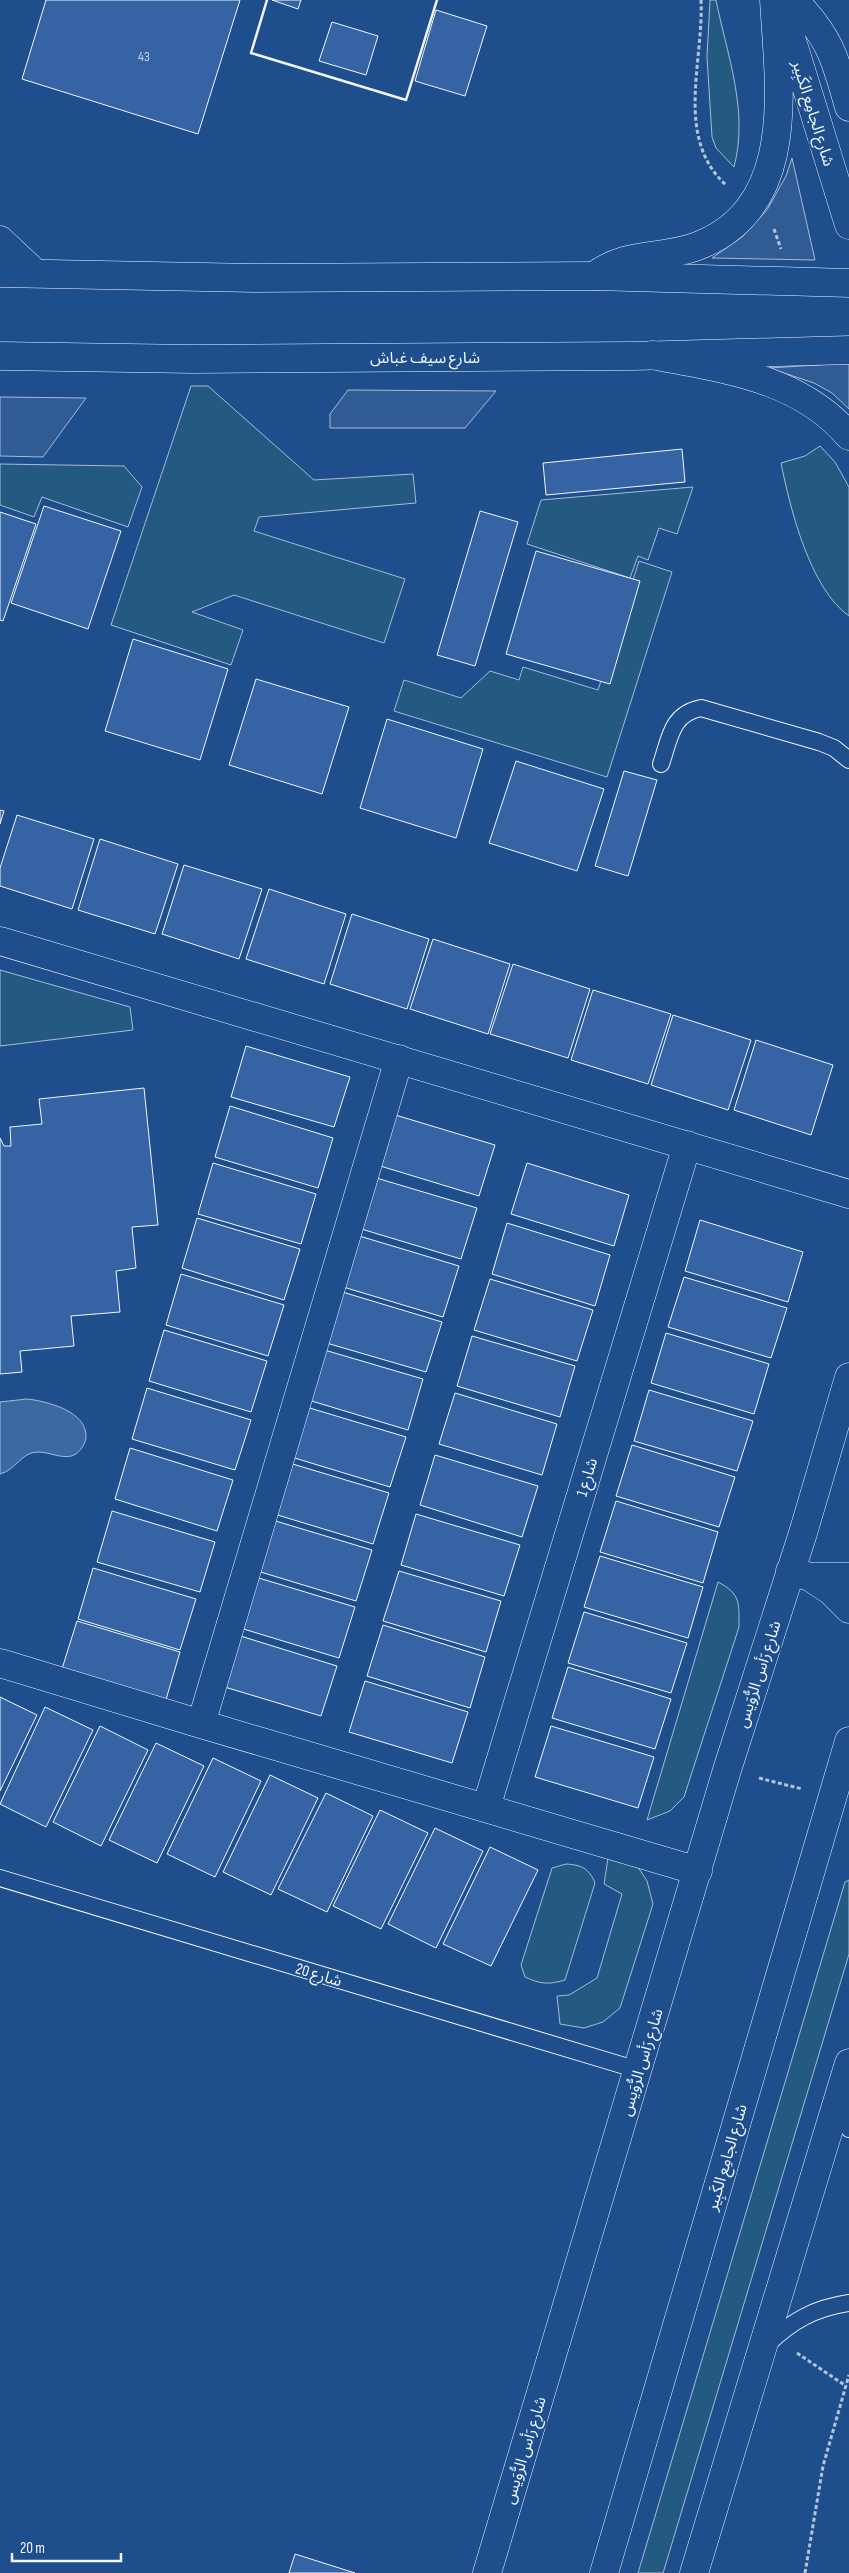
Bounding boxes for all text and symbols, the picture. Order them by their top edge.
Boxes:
house number: 43 [138,48,150,65]
street label: شارع الجامِع الكَبِير [785,57,838,169]
street label: شارع سيف غباش [370,349,480,370]
street label: شارع 1 [573,1456,604,1500]
street label: شارع رَأس الرُّوَيس [732,1618,788,1731]
street label: شارع 20 [293,1959,344,1993]
street label: شارع رَأس الرُّوَيس [616,2006,670,2119]
street label: شارع الجامِع الكَبِير [703,2102,754,2214]
street label: شارع رَأس الرُّوَيس [499,2394,553,2507]
scale bar [12,2530,121,2562]
text: 20 m [20,2539,45,2558]

